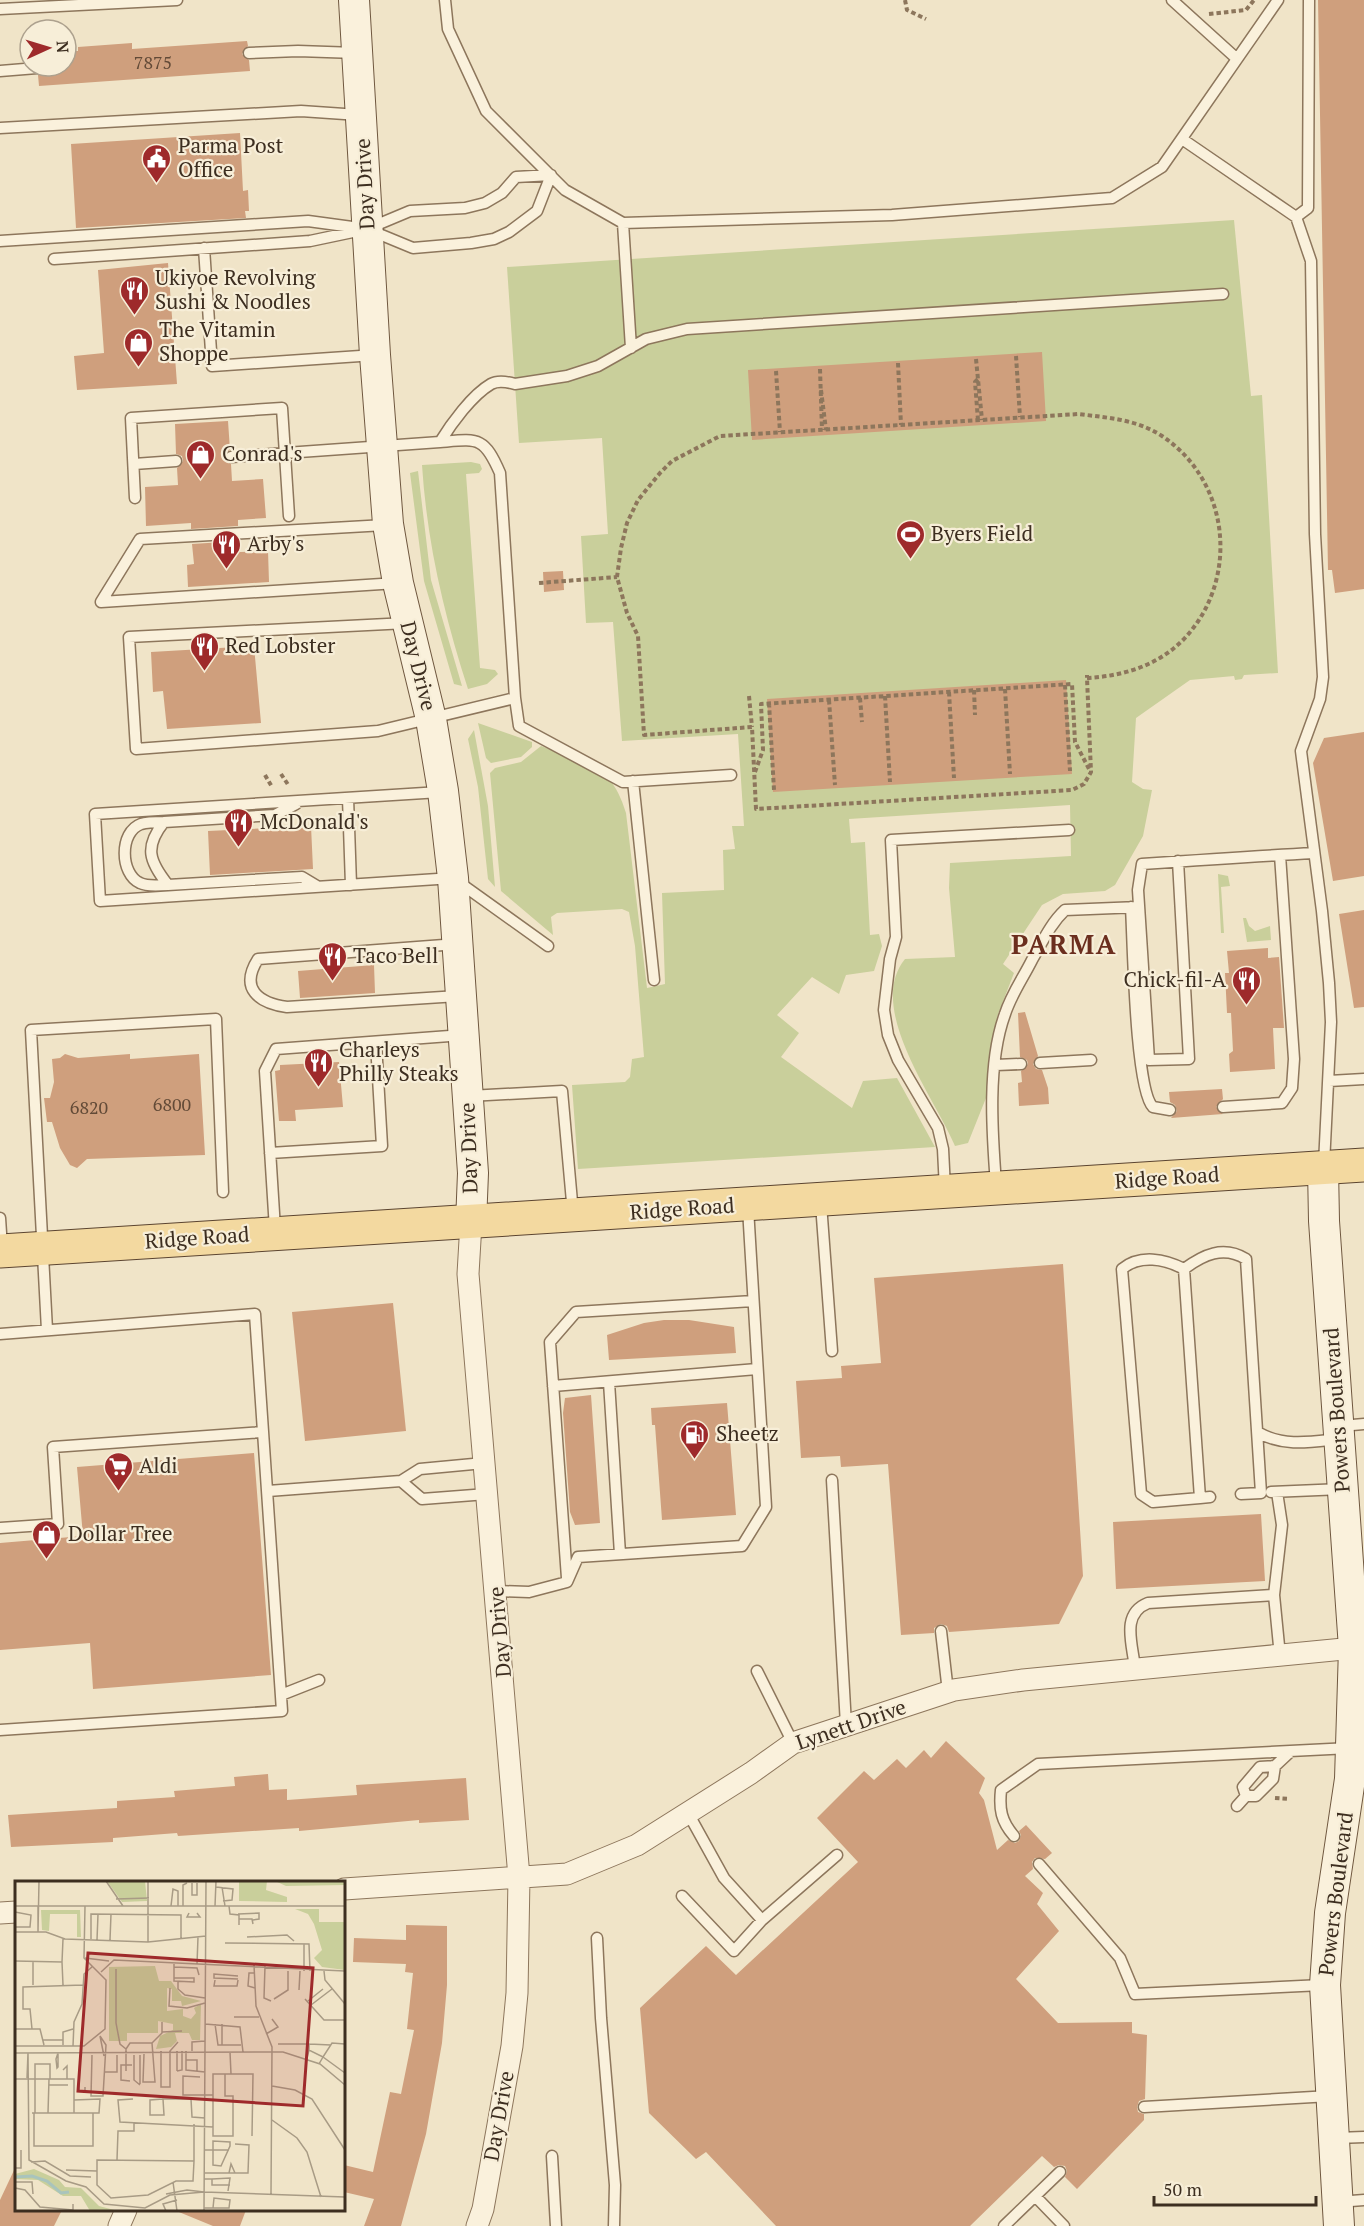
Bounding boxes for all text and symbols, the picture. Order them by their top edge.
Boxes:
north arrow [18,18,78,78]
text: N [52,40,74,54]
house number: 7875 [134,50,172,74]
place label: Parma Post Office [178,131,284,183]
street label: Day Drive [348,138,380,230]
public building icon: Parma Post Office [141,142,173,184]
place label: Ukiyoe Revolving Sushi & Noodles [155,263,317,315]
restaurant icon: Ukiyoe Revolving Sushi & Noodles [118,274,150,316]
place label: The Vitamin Shoppe [159,315,276,367]
shop icon: The Vitamin Shoppe [122,326,154,368]
shop icon: Conrad's [185,438,217,480]
place label: Conrad's [222,439,303,467]
sports icon: Byers Field [894,518,926,560]
place label: Byers Field [931,519,1034,547]
restaurant icon: Arby's [210,528,242,570]
place label: Arby's [247,529,304,557]
street label: Day Drive [394,618,444,713]
restaurant icon: Red Lobster [188,630,220,672]
place label: Red Lobster [225,631,335,659]
restaurant icon: McDonald's [223,806,255,848]
place label: McDonald's [260,807,369,835]
district label: PARMA [1011,926,1117,962]
restaurant icon: Taco Bell [316,940,348,982]
place label: Taco Bell [353,941,438,969]
restaurant icon: Chick-fil-A [1231,964,1263,1006]
place label: Chick-fil-A [1124,965,1227,993]
place label: Charleys Philly Steaks [339,1035,459,1087]
restaurant icon: Charleys Philly Steaks [302,1046,334,1088]
house number: 6800 [153,1092,191,1116]
house number: 6820 [70,1095,108,1119]
street label: Day Drive [452,1102,484,1194]
street label: Ridge Road [1114,1159,1221,1195]
street label: Ridge Road [629,1190,736,1226]
street label: Ridge Road [144,1219,251,1255]
street label: Powers Boulevard [1316,1326,1356,1493]
fuel station icon: Sheetz [679,1418,711,1460]
place label: Sheetz [716,1419,779,1447]
supermarket icon: Aldi [102,1450,134,1492]
place label: Aldi [139,1451,178,1479]
shop icon: Dollar Tree [31,1518,63,1560]
place label: Dollar Tree [68,1519,172,1547]
street label: Day Drive [481,1585,517,1679]
street label: Lynett Drive [792,1692,910,1756]
street label: Powers Boulevard [1311,1810,1359,1978]
inset map [15,1881,345,2211]
street label: Day Drive [476,2068,520,2163]
scale bar [1154,2169,1316,2207]
text: 50 m [1163,2177,1203,2201]

